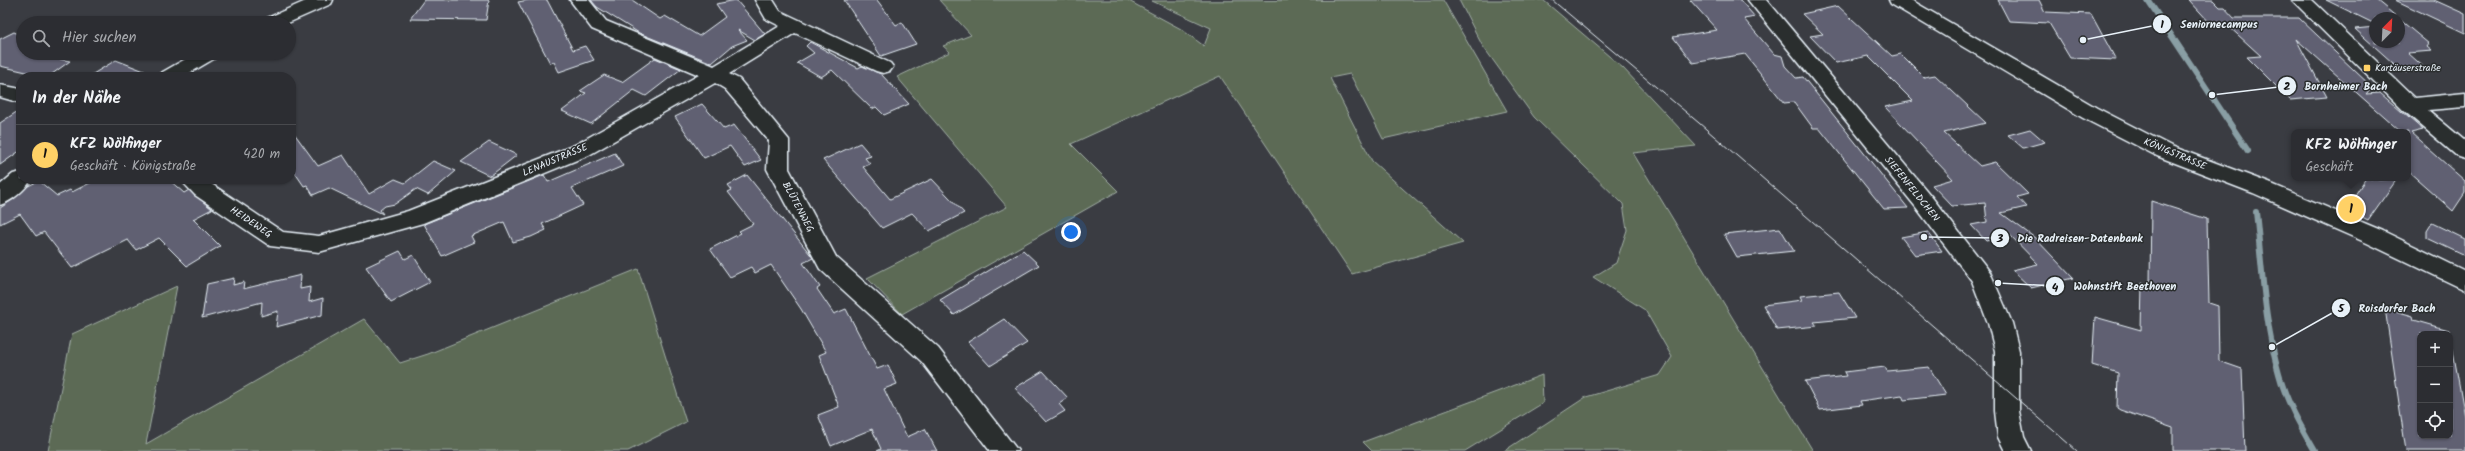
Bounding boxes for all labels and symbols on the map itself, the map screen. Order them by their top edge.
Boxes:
north arrow [2369,12,2405,48]
callout: Seniornecampus [2152,13,2265,36]
text: 1 [2160,15,2164,34]
text: Seniornecampus [2180,16,2258,34]
place label: Kartäuserstraße [2375,60,2441,76]
marker: Kartäuserstraße [2362,63,2372,73]
callout: Bornheimer Bach [2277,74,2396,97]
text: 2 [2284,77,2291,96]
text: Bornheimer Bach [2304,78,2388,96]
street label: KÖNIGSTRASSE [2141,134,2210,175]
street label: LENAUSTRASSE [520,139,591,181]
street label: SIEFENFELDCHEN [1880,153,1944,225]
street label: BLÜTENWEG [778,179,818,235]
pin: 1 [2338,194,2364,224]
street label: HEIDEWEG [227,202,275,242]
your location [1061,222,1081,242]
callout: Die Radreisen-Datenbank [1990,226,2151,249]
text: 3 [1996,229,2004,248]
text: Die Radreisen-Datenbank [2017,230,2143,248]
callout: Wohnstift Beethoven [2045,275,2184,298]
text: 4 [2052,278,2059,297]
text: Wohnstift Beethoven [2074,278,2176,296]
callout: Roisdorfer Bach [2331,297,2444,320]
text: 5 [2337,299,2345,318]
text: Roisdorfer Bach [2359,300,2435,318]

